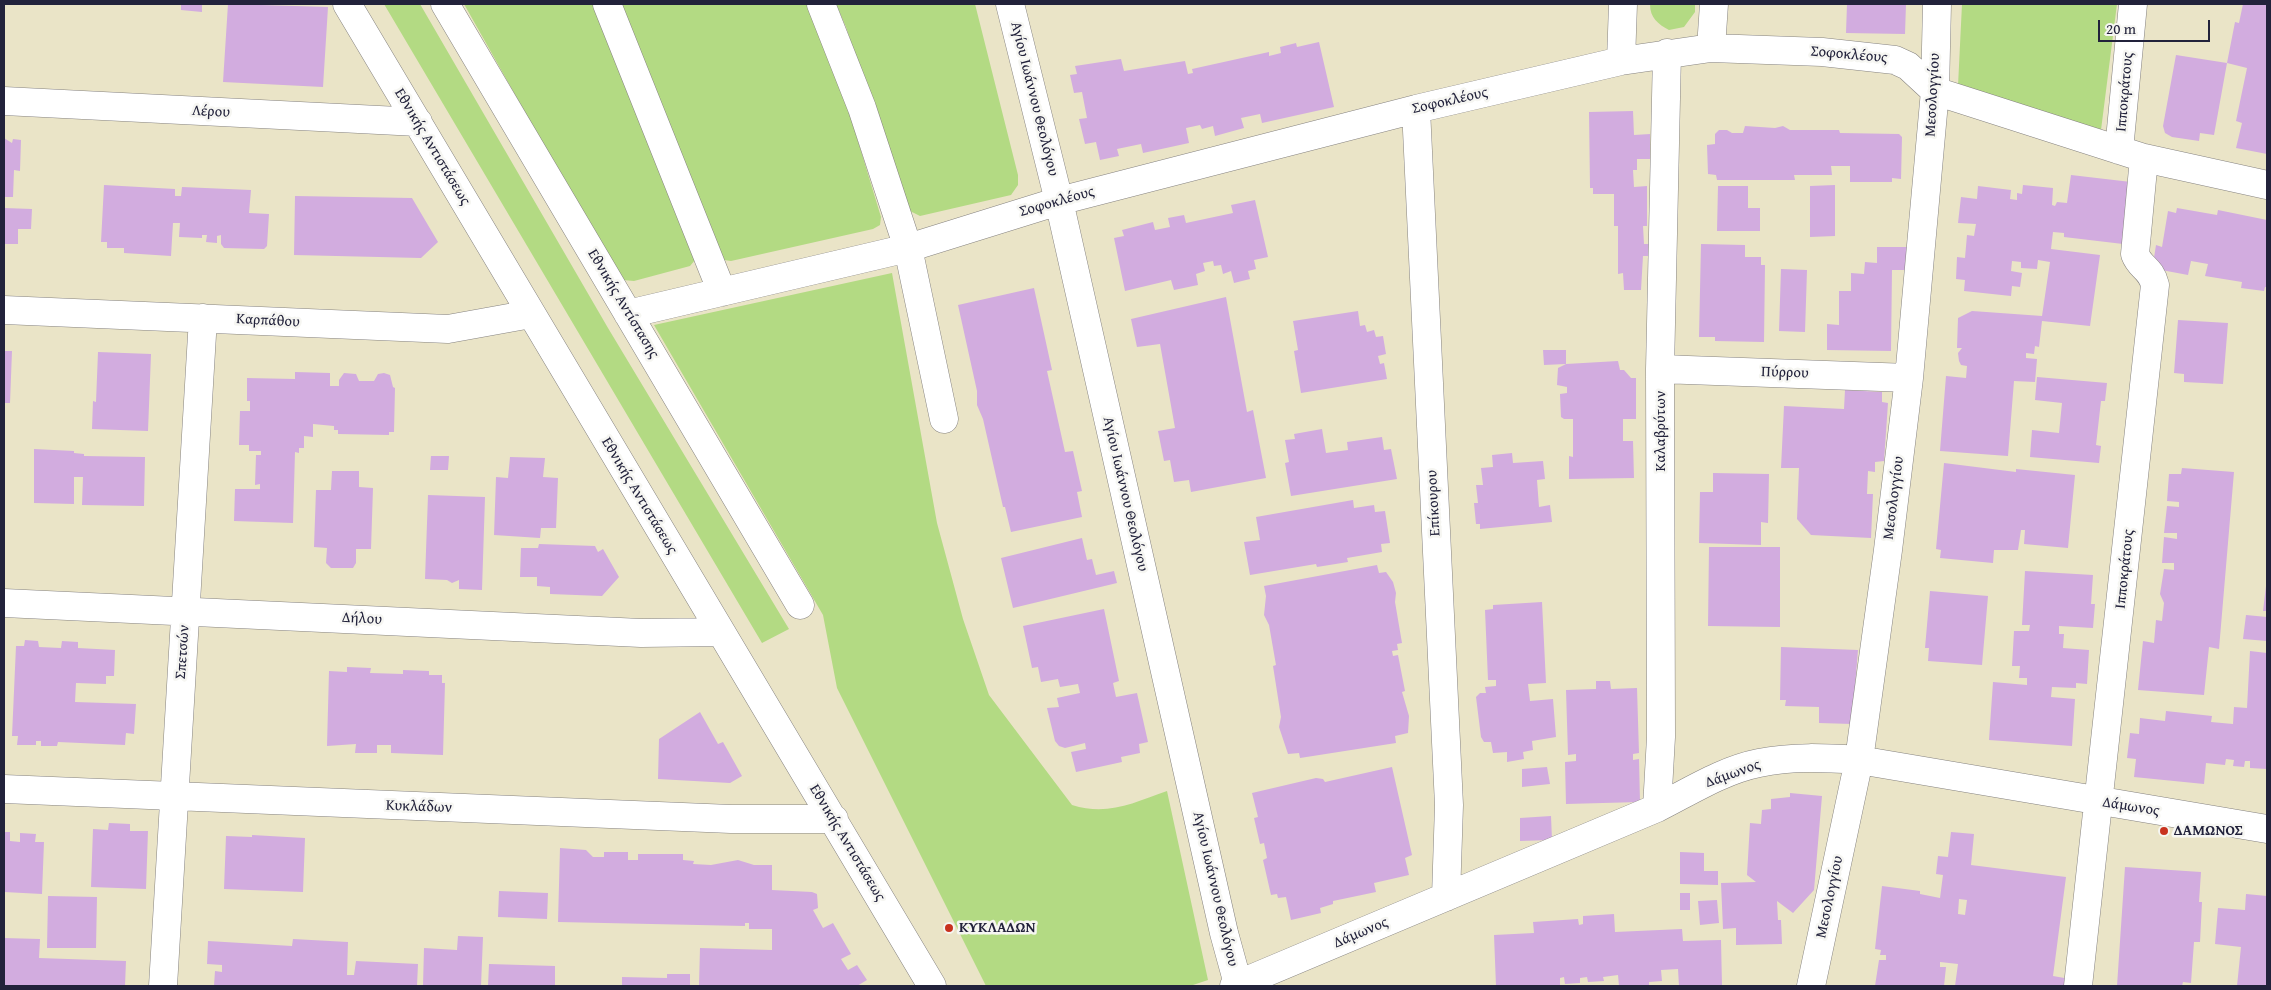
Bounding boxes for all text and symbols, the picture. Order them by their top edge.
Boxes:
scale bar [2101,10,2214,42]
text: 20 m [2106,18,2136,39]
street label: Αγίου Ιωάννου Θεολόγου [1006,20,1062,178]
street label: Σοφοκλέους [1810,43,1888,67]
street label: Ιπποκράτους [2113,51,2137,133]
street label: Μεσολογγίου [1922,53,1944,137]
street label: Σοφοκλέους [1410,84,1490,118]
street label: Εθνικής Αντιστάσεως [390,85,474,209]
street label: Λέρου [191,102,231,122]
street label: Σοφοκλέους [1017,183,1097,221]
street label: Εθνικής Αντίστασης [583,246,663,362]
street label: Καρπάθου [236,310,300,332]
street label: Πύρρου [1761,363,1809,383]
street label: Καλαβρύτων [1652,391,1670,471]
street label: Αγίου Ιωάννου Θεολόγου [1098,415,1152,573]
street label: Εθνικής Αντιστάσεως [597,434,681,558]
street label: Μεσολογγίου [1880,455,1908,541]
street label: Επίκουρου [1423,469,1445,537]
street label: Ιπποκράτους [2112,528,2138,610]
street label: Δήλου [342,609,382,629]
street label: Σπετσών [172,624,194,680]
street label: Δάμωνος [1703,756,1763,792]
street label: Εθνικής Αντιστάσεως [805,781,889,905]
street label: Δάμωνος [2101,794,2161,820]
street label: Κυκλάδων [386,797,452,817]
street label: Αγίου Ιωάννου Θεολόγου [1188,810,1242,968]
place label: ΔΑΜΩΝΟΣ [2174,822,2243,840]
marker: ΔΑΜΩΝΟΣ [2158,825,2170,837]
street label: Μεσολογγίου [1812,854,1848,940]
street label: Δάμωνος [1331,914,1391,952]
place label: ΚΥΚΛΑΔΩΝ [959,919,1036,937]
marker: ΚΥΚΛΑΔΩΝ [943,922,955,934]

